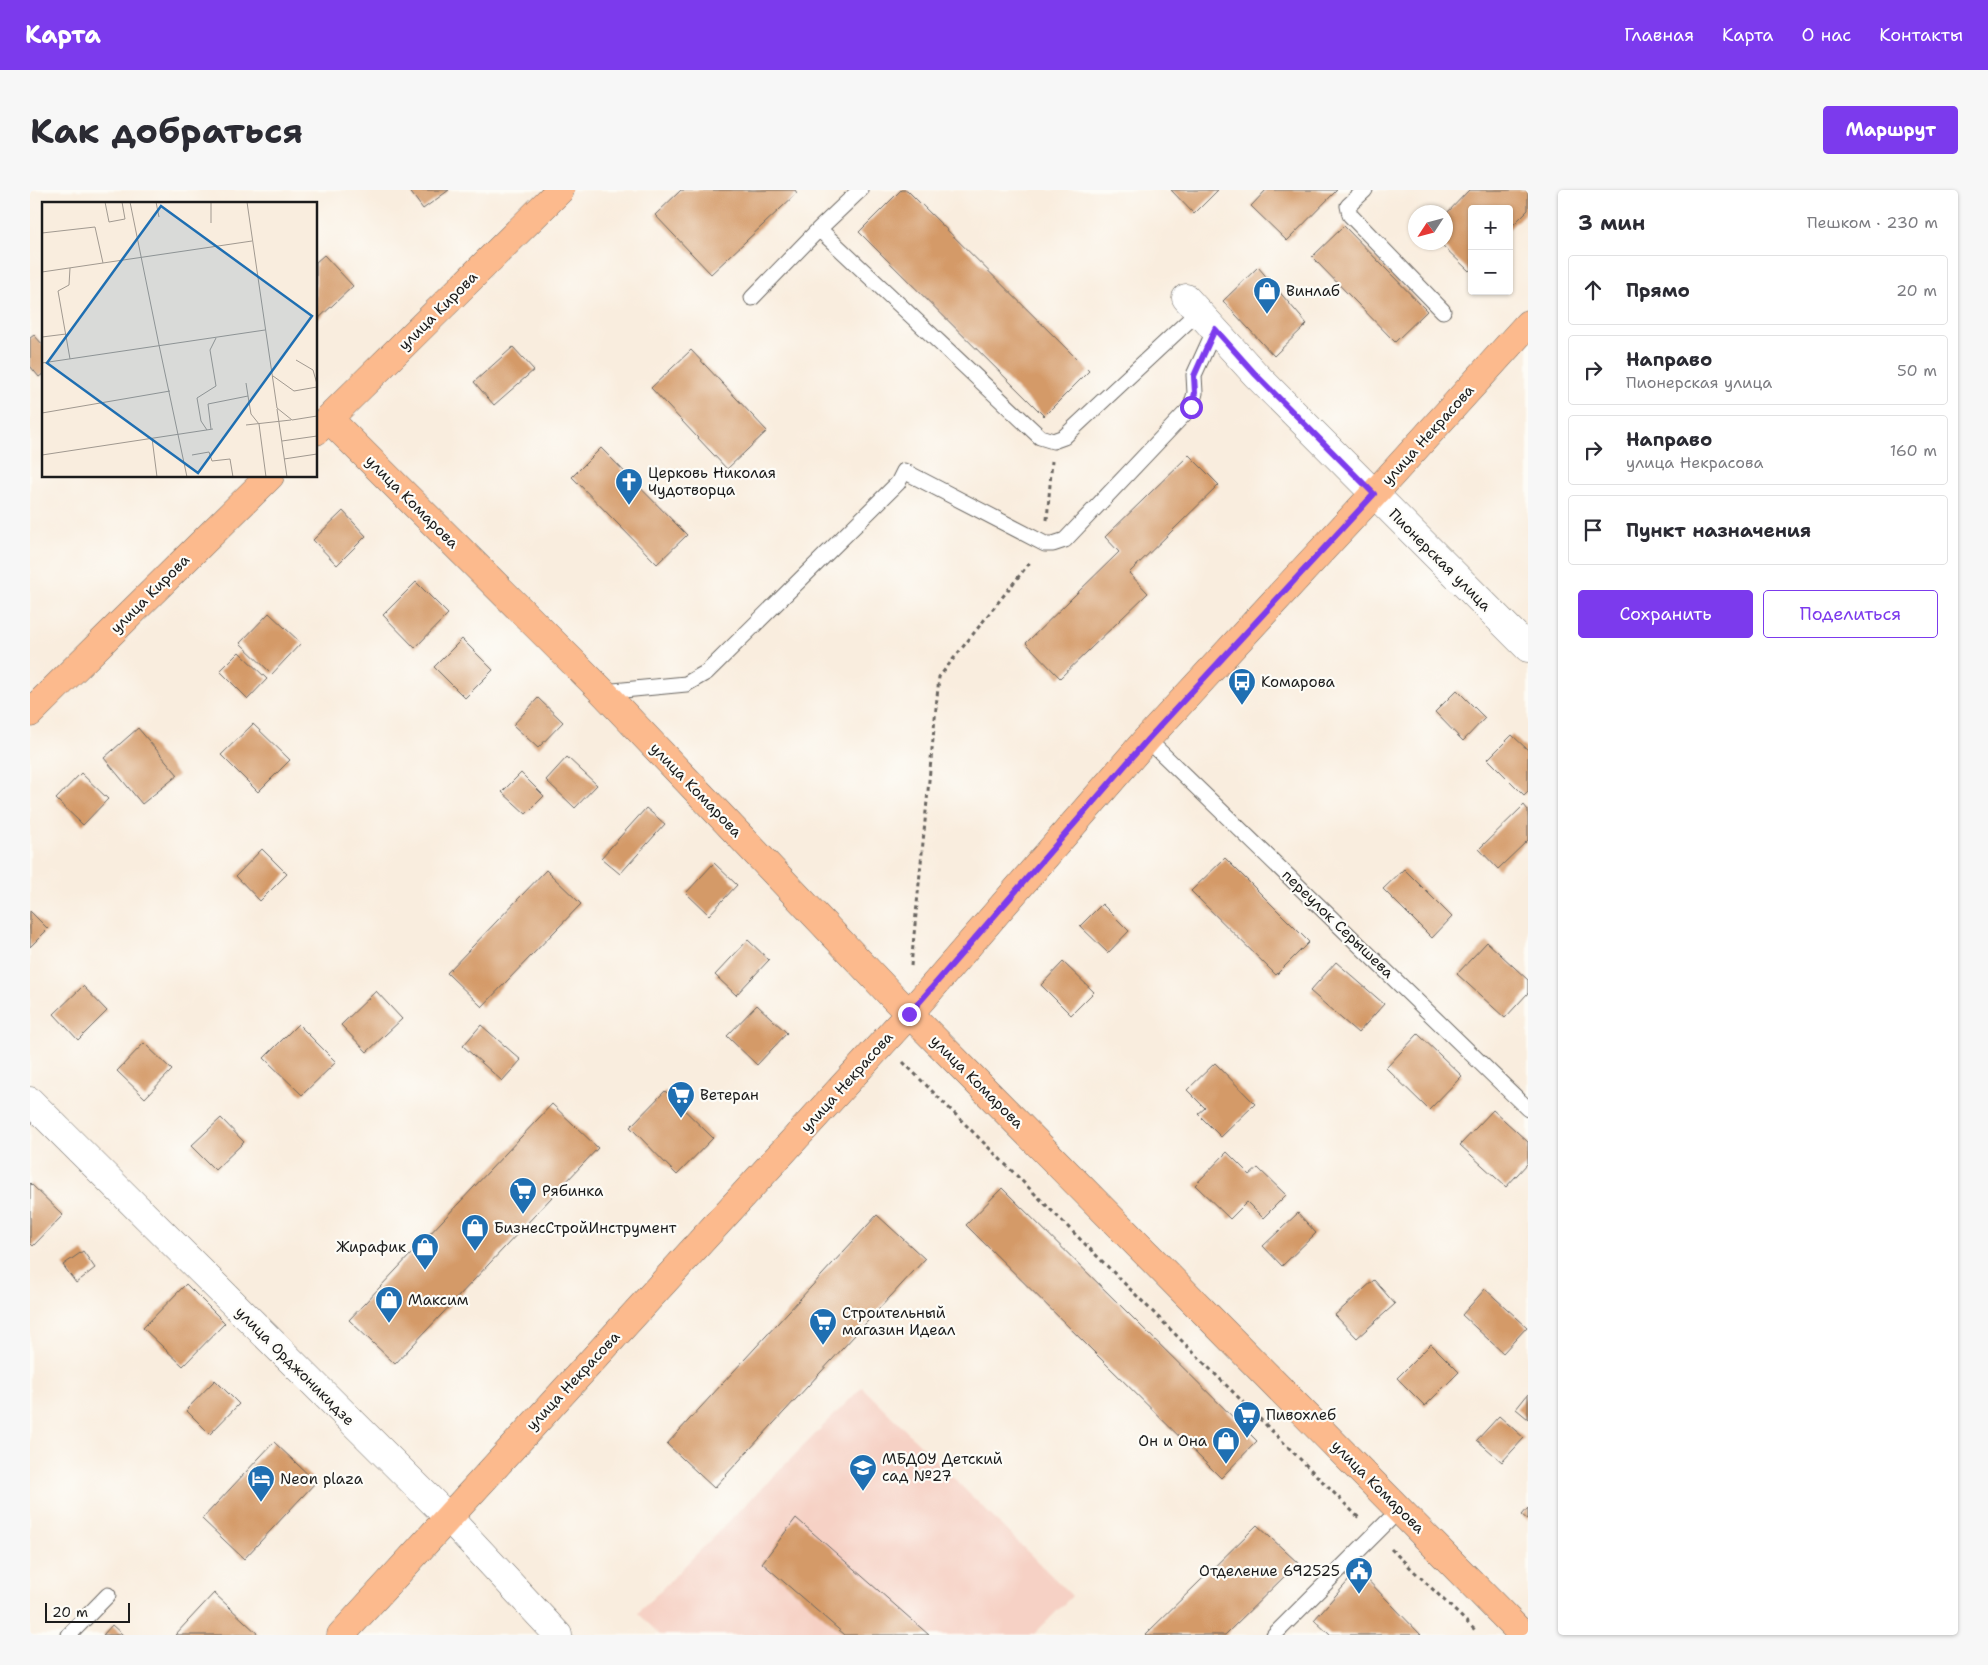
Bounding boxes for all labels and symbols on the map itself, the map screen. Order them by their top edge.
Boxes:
inset map [42,202,318,478]
north arrow [1408,205,1453,250]
street label: улица Кирова [394,267,482,355]
shop icon: Винлаб [1252,276,1282,315]
place label: Винлаб [1286,281,1340,301]
street label: улица Некрасова [1377,380,1479,490]
route start [1180,396,1203,419]
street label: улица Комарова [361,451,463,553]
place label: Церковь Николая Чудотворца [648,463,776,500]
church icon: Церковь Николая Чудотворца [614,467,644,506]
street label: Пионерская улица [1384,504,1496,616]
street label: улица Кирова [106,550,194,638]
bus stop icon: Комарова [1227,667,1257,706]
place label: Комарова [1261,672,1336,692]
street label: улица Комарова [646,738,747,842]
street label: переулок Серышева [1278,865,1399,983]
route end [898,1003,921,1026]
street label: улица Некрасова [796,1027,898,1137]
street label: улица Комарова [926,1031,1028,1133]
supermarket icon: Ветеран [666,1080,696,1119]
place label: Ветеран [700,1085,759,1105]
supermarket icon: Рябинка [508,1176,538,1215]
place label: Рябинка [542,1181,604,1201]
shop icon: БизнесСтройИнструмент [460,1213,490,1252]
place label: БизнесСтройИнструмент [494,1218,677,1238]
shop icon: Жирафик [410,1232,440,1271]
place label: Жирафик [336,1237,406,1257]
shop icon: Максим [374,1285,404,1324]
place label: Максим [408,1290,469,1310]
street label: улица Орджоникидзе [231,1302,359,1430]
place label: Строительный магазин Идеал [842,1303,956,1340]
supermarket icon: Строительный магазин Идеал [808,1307,838,1346]
street label: улица Некрасова [522,1327,625,1435]
supermarket icon: Пивохлеб [1232,1400,1262,1439]
place label: Пивохлеб [1266,1405,1336,1425]
shop icon: Он и Она [1211,1426,1241,1465]
place label: Он и Она [1138,1431,1208,1451]
street label: улица Комарова [1327,1436,1429,1538]
place label: МБДОУ Детский сад №27 [882,1449,1003,1486]
school or university icon: МБДОУ Детский сад №27 [848,1453,878,1492]
hotel icon: Neon plaza [246,1464,276,1503]
place label: Neon plaza [280,1469,364,1489]
public building icon: Отделение 692525 [1344,1556,1374,1595]
place label: Отделение 692525 [1199,1561,1340,1581]
scale bar [45,1600,130,1623]

